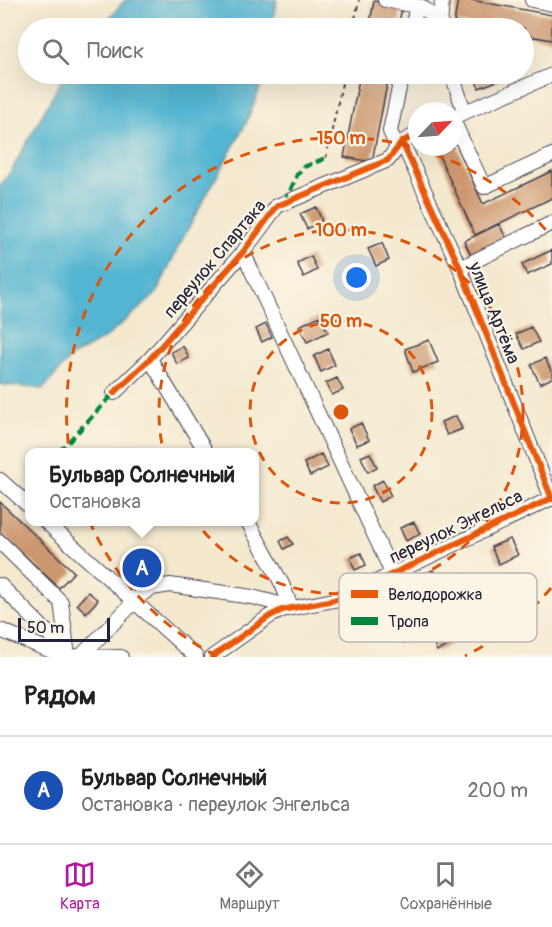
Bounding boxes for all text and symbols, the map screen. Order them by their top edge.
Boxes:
search box [18,18,534,84]
icon: search [39,35,72,68]
text: Поиск [87,37,144,65]
north arrow [408,102,462,156]
text: 150 m [317,127,366,150]
street label: переулок Спартака [159,195,271,323]
text: 100 m [315,219,367,242]
street label: улица Артёма [463,258,525,367]
your location [342,263,371,292]
text: 50 m [320,310,362,333]
centre of rings [331,402,351,422]
popup [25,448,259,526]
text: Бульвар Солнечный [49,461,235,489]
street label: переулок Энгельса [386,485,526,569]
text: Остановка [49,489,141,514]
pin: A [122,546,162,590]
legend [339,573,537,642]
text: Велодорожка [388,585,482,605]
text: Тропа [388,612,429,632]
scale bar [18,615,110,642]
text: 50 m [27,618,64,638]
text: Рядом [24,680,96,712]
text: Бульвар Солнечный [81,764,267,792]
text: A [37,778,50,803]
text: 200 m [467,778,528,803]
text: Остановка · переулок Энгельса [81,792,350,817]
tab: Карта [60,858,100,914]
tab: Маршрут [220,858,280,914]
tab: Сохранённые [400,858,492,914]

